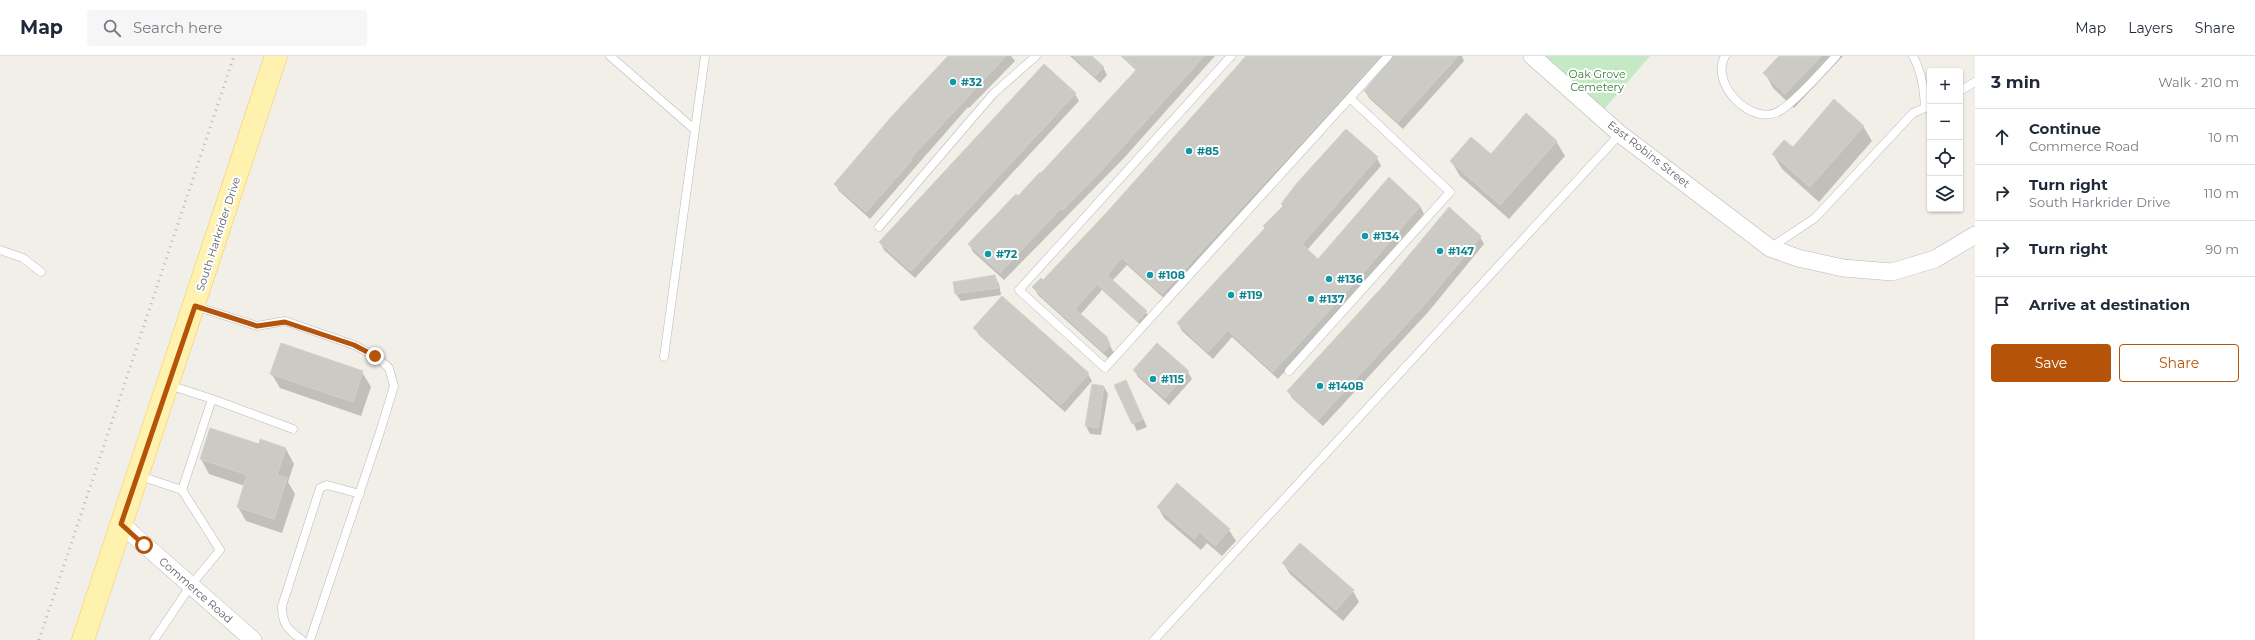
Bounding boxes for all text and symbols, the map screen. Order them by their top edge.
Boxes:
search box [87,10,367,46]
text: Map [20,16,63,39]
icon: search [101,17,123,39]
text: Search here [133,18,222,37]
text: Map [2075,19,2106,37]
text: Layers [2128,19,2173,37]
text: Share [2195,19,2235,37]
park label: Oak Grove Cemetery [1568,67,1626,94]
map controls [1927,68,1963,212]
button: + [1927,68,1963,104]
text: 3 min [1991,72,2041,92]
text: Walk · 210 m [2158,74,2239,90]
place label: #32 [961,75,982,89]
marker: #32 [948,77,958,87]
button: − [1927,104,1963,140]
street label: East Robins Street [1605,117,1693,191]
text: Continue [2029,119,2101,138]
icon: ahead [1991,126,2013,148]
text: 10 m [2209,129,2239,145]
text: Commerce Road [2029,138,2139,154]
button: locate [1927,140,1963,176]
place label: #85 [1197,144,1219,158]
marker: #85 [1184,146,1194,156]
street label: South Harkrider Drive [193,175,243,293]
text: Turn right [2029,175,2108,194]
button: layers [1927,176,1963,212]
icon: right [1991,182,2013,204]
text: 110 m [2204,185,2239,201]
text: South Harkrider Drive [2029,194,2170,210]
place label: #134 [1373,229,1400,243]
marker: #134 [1360,231,1370,241]
icon: right [1991,238,2013,260]
text: Turn right [2029,239,2108,258]
text: 90 m [2205,241,2239,257]
place label: #147 [1448,244,1474,258]
marker: #147 [1435,246,1445,256]
place label: #72 [996,247,1018,261]
marker: #72 [983,249,993,259]
place label: #108 [1158,268,1185,282]
marker: #108 [1145,270,1155,280]
place label: #136 [1337,272,1363,286]
marker: #136 [1324,274,1334,284]
place label: #119 [1239,288,1263,302]
marker: #119 [1226,290,1236,300]
place label: #137 [1319,292,1345,306]
marker: #137 [1306,294,1316,304]
icon: arrive [1991,294,2013,316]
text: Arrive at destination [2029,295,2190,314]
button: Save [1991,344,2111,382]
button: Share [2119,344,2239,382]
route end [366,347,384,365]
place label: #115 [1161,372,1185,386]
marker: #115 [1148,374,1158,384]
place label: #140B [1328,379,1364,393]
marker: #140B [1315,381,1325,391]
route start [135,536,153,554]
street label: Commerce Road [156,554,236,626]

